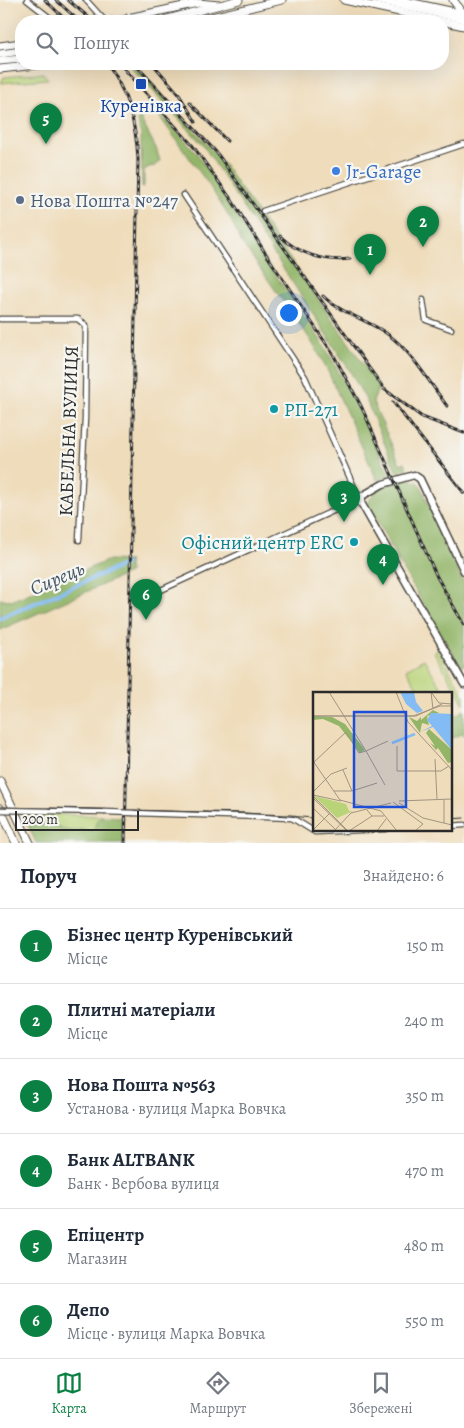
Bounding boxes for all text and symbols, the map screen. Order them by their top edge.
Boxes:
search box [15,15,449,70]
icon: search [33,29,61,57]
text: Пошук [73,30,130,56]
marker: Куренівка [134,77,148,91]
place label: Куренівка [100,93,182,119]
pin: 5 [30,103,62,144]
place label: Jr-Garage [346,159,421,185]
marker: Jr-Garage [330,165,342,177]
place label: Нова Пошта №247 [30,188,178,214]
marker: Нова Пошта №247 [14,194,26,206]
pin: 2 [407,206,439,247]
pin: 1 [354,234,386,275]
your location [276,300,302,326]
street label: КАБЕЛЬНА ВУЛИЦЯ [53,345,85,517]
place label: РП-271 [284,397,339,423]
marker: РП-271 [268,403,280,415]
pin: 3 [328,481,360,522]
place label: Офісний центр ERC [182,530,344,556]
marker: Офісний центр ERC [348,536,360,548]
pin: 4 [367,544,399,585]
water label: Сирець [26,555,89,602]
pin: 6 [130,579,162,620]
inset map [313,692,452,831]
scale bar [15,808,139,831]
text: 200 m [22,810,58,829]
text: Поруч [20,862,77,890]
text: Знайдено: 6 [363,865,444,887]
text: Бізнес центр Куренівський [67,922,293,948]
text: 1 [33,935,39,957]
text: 150 m [407,935,444,957]
text: Місце [67,948,108,970]
text: Плитні матеріали [67,997,216,1023]
text: 2 [32,1010,40,1032]
text: 240 m [404,1010,444,1032]
text: Місце [67,1023,108,1045]
text: Нова Пошта №563 [67,1072,216,1098]
text: 3 [33,1085,39,1107]
text: 350 m [405,1085,444,1107]
text: Установа · вулиця Марка Вовчка [67,1098,286,1120]
text: Банк ALTBANK [67,1147,195,1173]
text: 4 [32,1160,40,1182]
text: 470 m [405,1160,444,1182]
text: Банк · Вербова вулиця [67,1173,220,1195]
text: Епіцентр [67,1222,144,1248]
text: 5 [33,1235,39,1257]
text: 480 m [404,1235,444,1257]
text: Магазин [67,1248,127,1270]
text: Депо [67,1297,109,1323]
text: 6 [32,1310,40,1332]
text: 550 m [405,1310,444,1332]
text: Місце · вулиця Марка Вовчка [67,1323,265,1345]
tab: Карта [51,1369,87,1418]
tab: Маршрут [190,1369,246,1418]
tab: Збережені [349,1369,413,1418]

